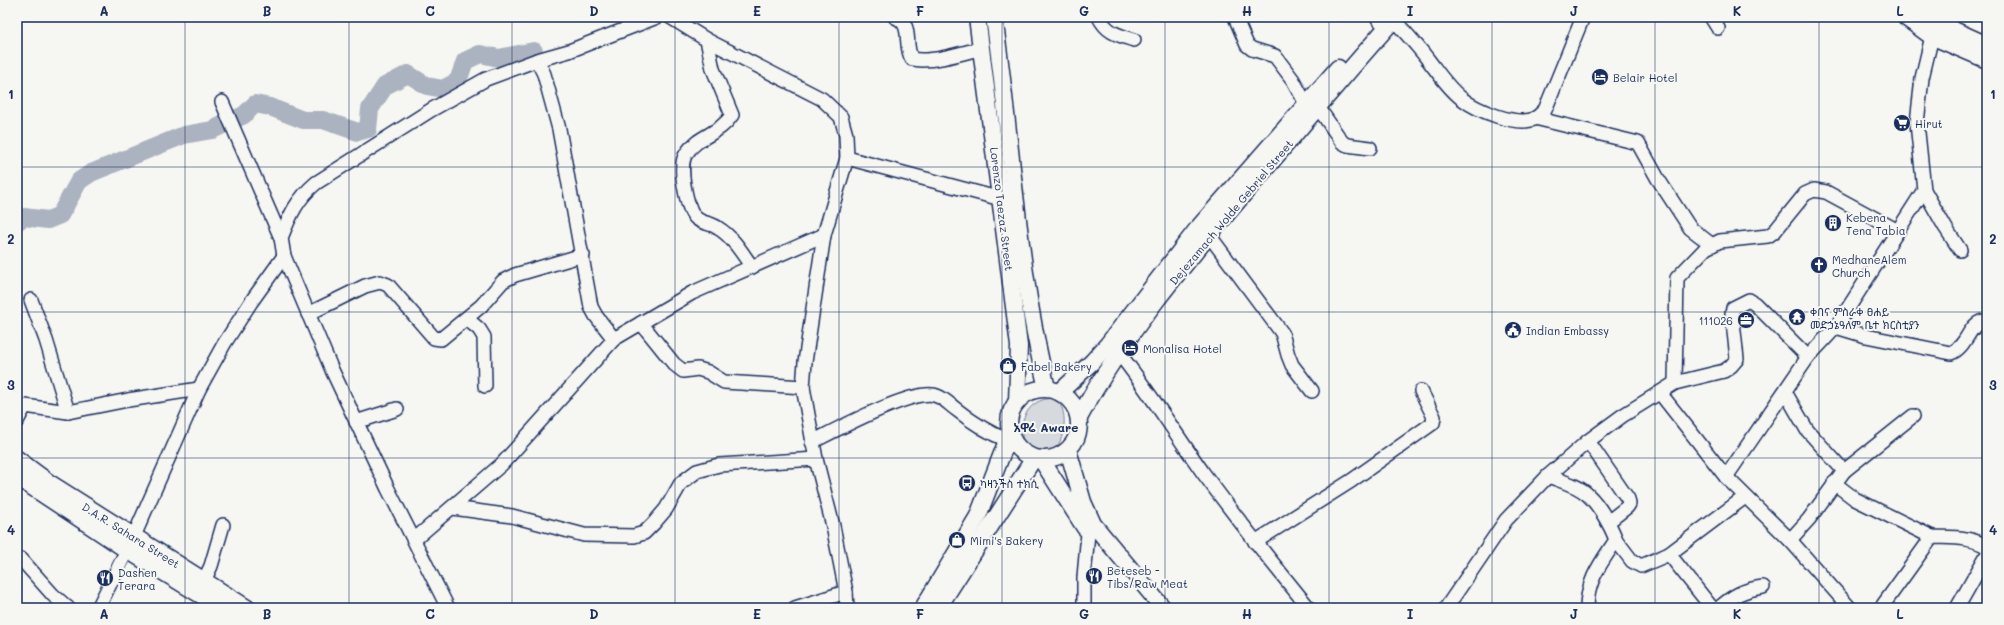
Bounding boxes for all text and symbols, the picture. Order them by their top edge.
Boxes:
text: A [99,2,109,19]
text: B [263,2,272,19]
text: C [425,2,435,19]
text: D [589,2,599,19]
text: E [753,2,761,19]
text: F [916,2,924,19]
text: G [1079,2,1089,19]
text: H [1242,2,1252,19]
text: I [1407,2,1414,19]
text: J [1570,2,1578,19]
text: K [1733,2,1742,19]
text: L [1896,2,1904,19]
hotel icon: Belair Hotel [1590,67,1610,87]
place label: Belair Hotel [1613,70,1677,85]
text: 1 [8,85,14,102]
text: 1 [1990,85,1996,102]
supermarket icon: Hirut [1892,113,1912,133]
place label: Hirut [1915,116,1943,131]
street label: Dejezamach Wolde Gebriel Street [1166,136,1296,288]
street label: Lorenzo Taezaz Street [987,146,1017,272]
place label: Kebena Tena Tabia [1846,210,1906,238]
building icon: Kebena Tena Tabia [1823,213,1843,233]
text: 2 [7,230,15,247]
text: 2 [1989,230,1997,247]
place label: MedhaneAlem Church [1832,252,1906,280]
church icon: MedhaneAlem Church [1809,255,1829,275]
place label: ቀበና ምስራቀ ፀሐይ መድኃኔዓለም ቤተ ክርስቲያን [1810,304,1920,332]
temple icon: ቀበና ምስራቀ ፀሐይ መድኃኔዓለም ቤተ ክርስቲያን [1787,307,1807,327]
office icon: 111026 [1736,310,1756,330]
place label: 111026 [1699,313,1733,328]
public building icon: Indian Embassy [1503,320,1523,340]
place label: Indian Embassy [1526,323,1609,338]
hotel icon: Monalisa Hotel [1120,338,1140,358]
place label: Monalisa Hotel [1143,341,1222,356]
shop icon: Fabel Bakery [998,356,1018,376]
place label: Fabel Bakery [1021,359,1092,374]
text: 3 [7,376,15,393]
text: 3 [1989,376,1997,393]
district label: አዋሬ Aware [1013,419,1079,435]
bus stop icon: ካዛንችስ ተክሲ [957,473,977,493]
place label: ካዛንችስ ተክሲ [980,476,1040,491]
street label: D.A.R. Sahara Street [79,499,183,571]
text: 4 [7,521,15,538]
text: 4 [1989,521,1997,538]
shop icon: Mimi's Bakery [947,530,967,550]
place label: Mimi's Bakery [970,533,1043,548]
place label: Beteseb - Tibs/Raw Meat [1107,563,1188,591]
place label: Dashen Terara [118,565,157,593]
restaurant icon: Beteseb - Tibs/Raw Meat [1084,566,1104,586]
restaurant icon: Dashen Terara [95,568,115,588]
text: A [99,605,109,622]
text: B [263,605,272,622]
text: C [425,605,435,622]
text: D [589,605,599,622]
text: E [753,605,761,622]
text: F [916,605,924,622]
text: G [1079,605,1089,622]
text: H [1242,605,1252,622]
text: I [1407,605,1414,622]
text: J [1570,605,1578,622]
text: K [1733,605,1742,622]
text: L [1896,605,1904,622]

